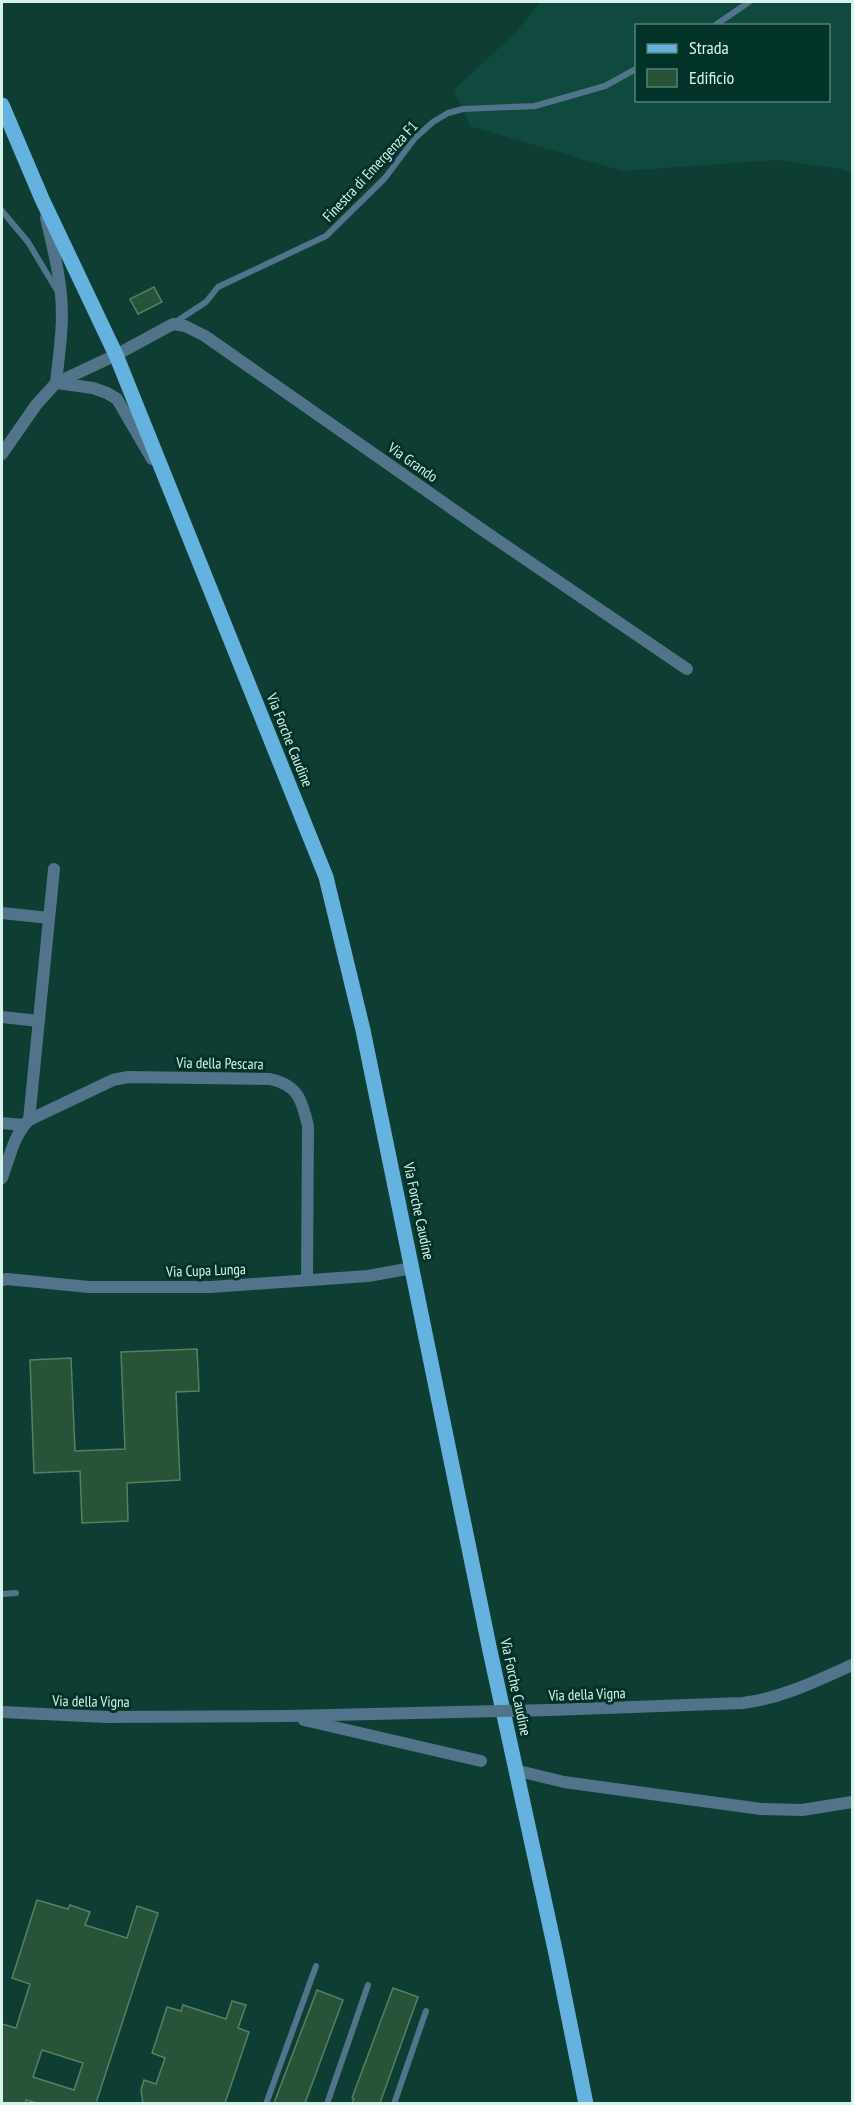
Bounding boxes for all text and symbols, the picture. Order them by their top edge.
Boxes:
legend [635,24,830,102]
text: Strada [689,36,729,59]
text: Edificio [689,66,735,89]
street label: Finestra di Emergenza F1 [318,117,422,225]
street label: Via Grando [384,437,442,486]
street label: Via Forche Caudine [262,690,317,790]
street label: Via della Pescara [175,1053,264,1073]
street label: Via Forche Caudine [399,1160,439,1261]
street label: Via Cupa Lunga [165,1259,246,1281]
street label: Via Forche Caudine [496,1636,536,1737]
street label: Via della Vigna [547,1683,626,1705]
street label: Via della Vigna [51,1691,130,1711]

